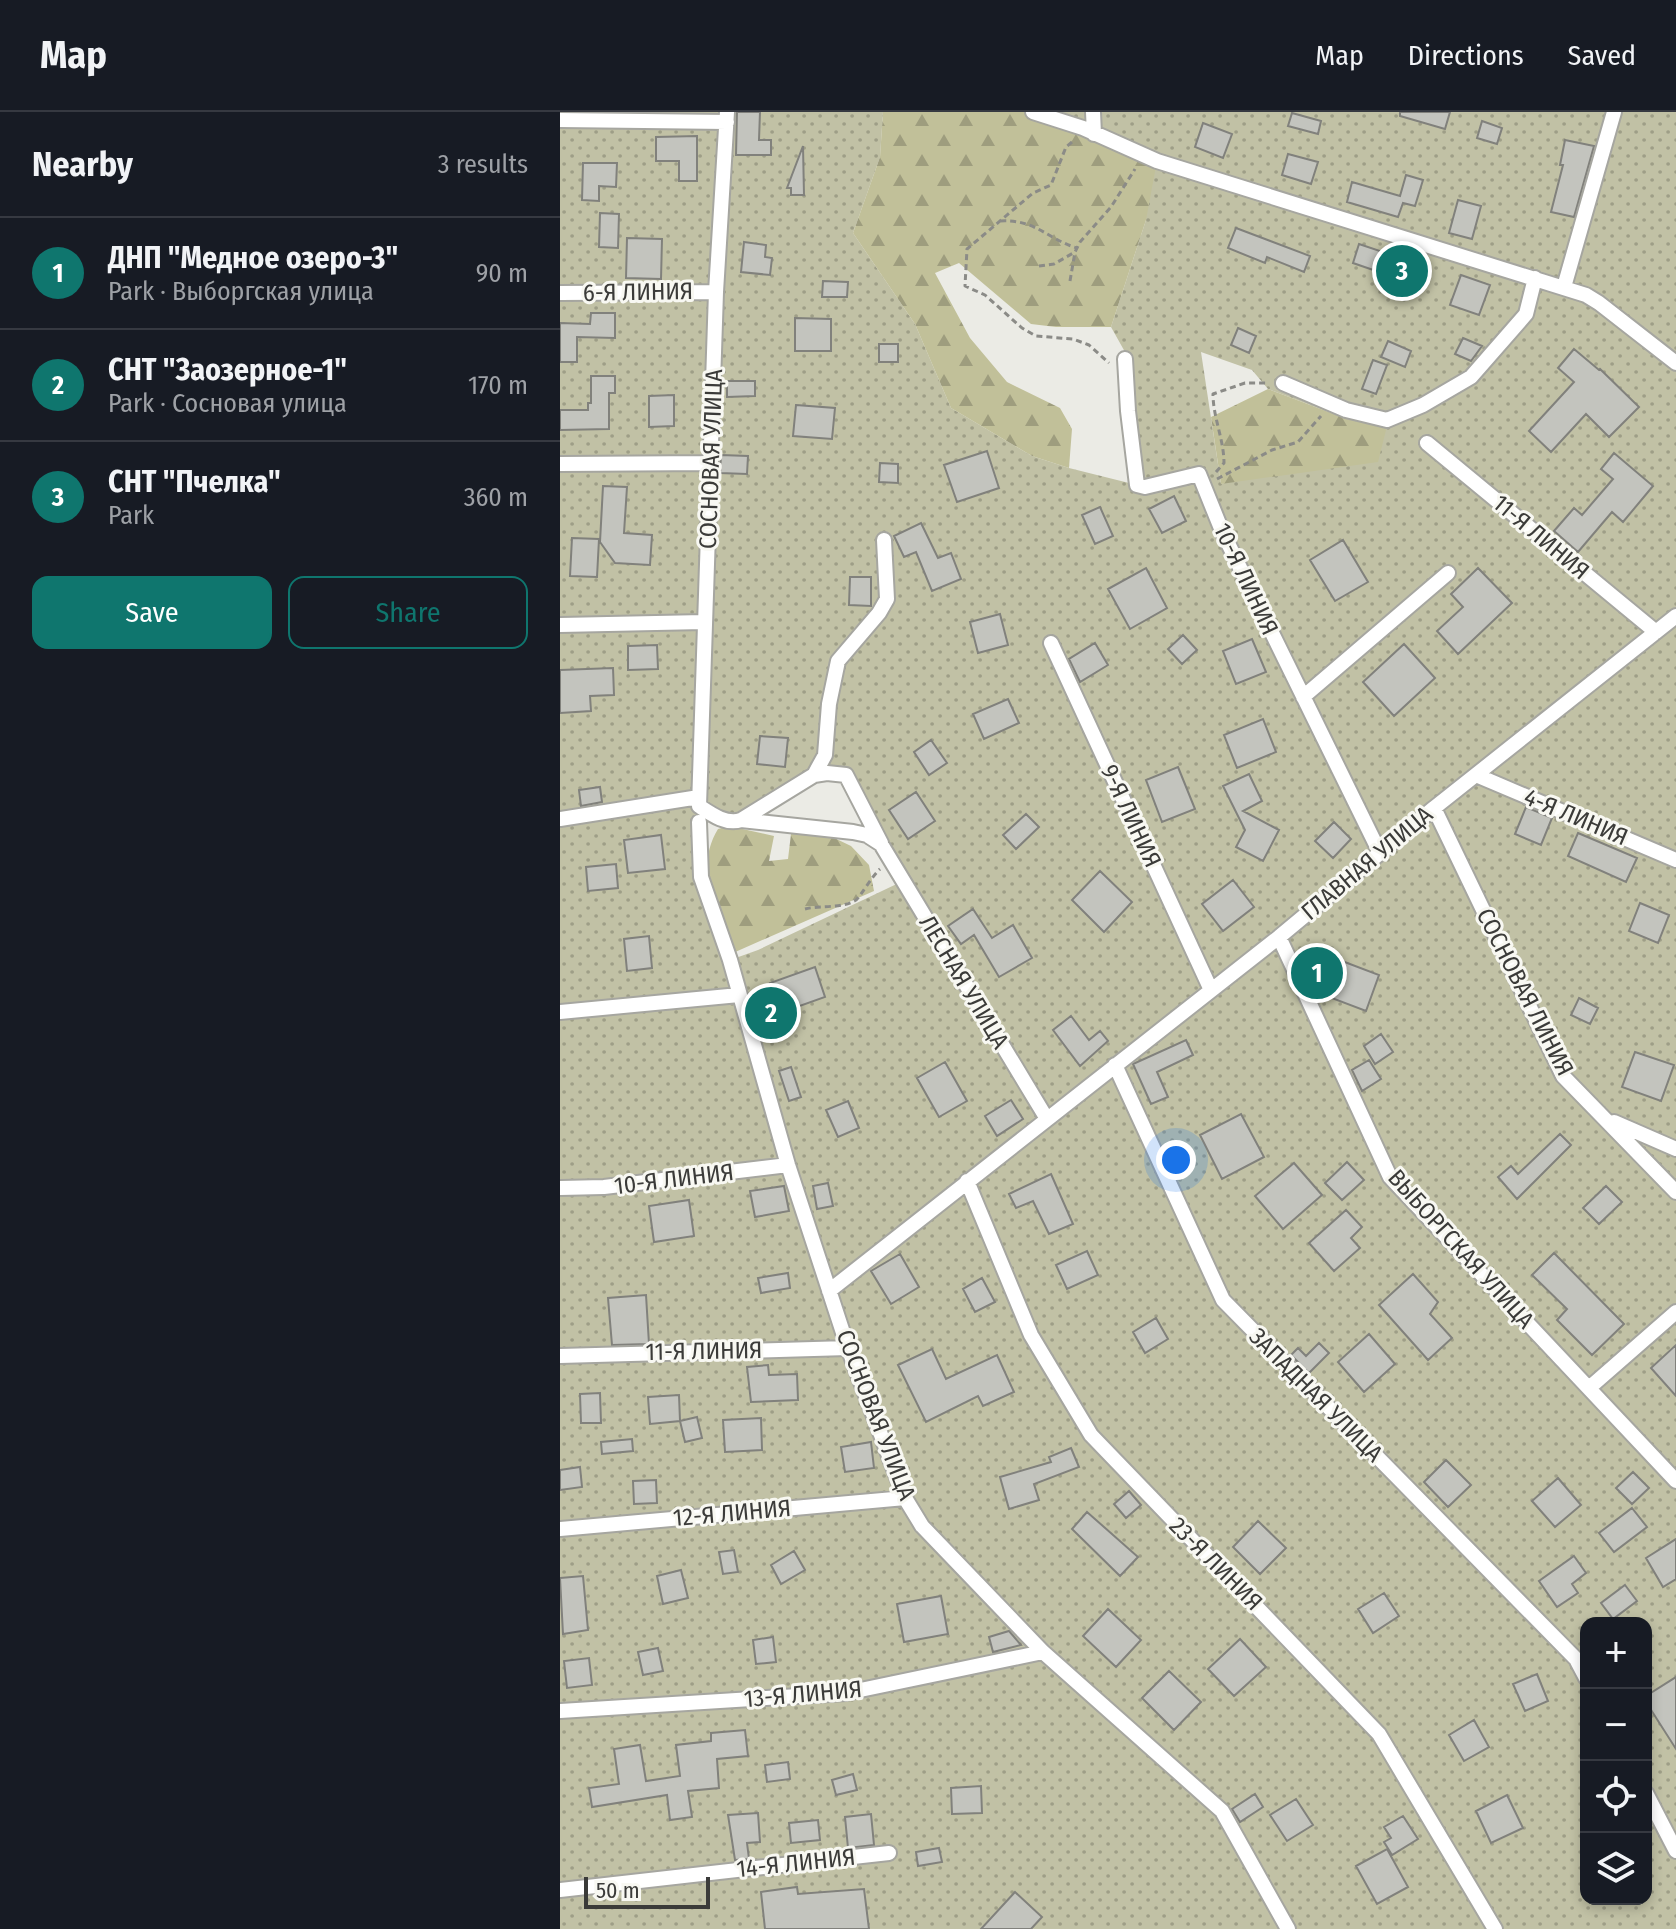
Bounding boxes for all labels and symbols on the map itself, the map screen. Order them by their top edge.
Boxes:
pin: 3 [1376,241,1428,301]
street label: 6-Я ЛИНИЯ [583,277,693,307]
street label: СОСНОВАЯ УЛИЦА [694,368,728,549]
street label: 11-Я ЛИНИЯ [1487,489,1595,585]
street label: 10-Я ЛИНИЯ [1208,519,1284,639]
street label: 9-Я ЛИНИЯ [1095,760,1167,872]
street label: 4-Я ЛИНИЯ [1520,783,1632,851]
street label: ГЛАВНАЯ УЛИЦА [1296,800,1438,926]
street label: СОСНОВАЯ ЛИНИЯ [1471,904,1579,1080]
street label: ЛЕСНАЯ УЛИЦА [913,910,1015,1054]
pin: 1 [1291,943,1343,1003]
pin: 2 [745,983,797,1043]
your location [1156,1140,1196,1180]
street label: 10-Я ЛИНИЯ [613,1158,735,1200]
street label: ВЫБОРГСКАЯ УЛИЦА [1382,1164,1540,1335]
street label: ЗАПАДНАЯ УЛИЦА [1243,1322,1389,1468]
street label: СОСНОВАЯ УЛИЦА [831,1326,921,1504]
street label: 11-Я ЛИНИЯ [645,1336,763,1366]
street label: 12-Я ЛИНИЯ [672,1494,792,1532]
street label: 23-Я ЛИНИЯ [1164,1512,1268,1616]
street label: 13-Я ЛИНИЯ [743,1675,863,1713]
street label: 14-Я ЛИНИЯ [735,1843,857,1883]
scale bar [584,1873,710,1909]

